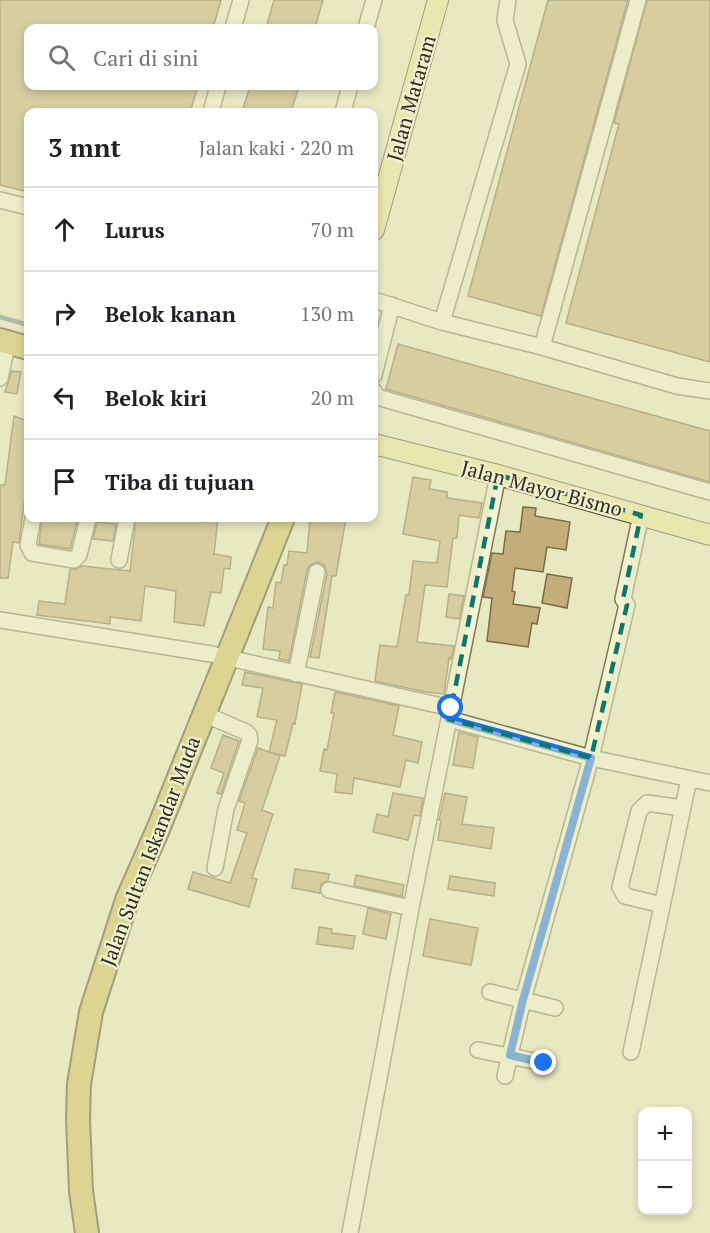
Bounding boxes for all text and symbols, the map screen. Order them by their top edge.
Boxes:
search box [24,24,378,90]
street label: Jalan Mataram [380,32,442,164]
icon: search [45,41,78,74]
text: Cari di sini [93,43,199,72]
text: 3 mnt [48,130,121,164]
text: Jalan kaki · 220 m [199,134,354,161]
icon: ahead [48,213,81,246]
text: Lurus [105,215,165,244]
text: 70 m [311,216,354,243]
icon: right [48,297,81,330]
text: Belok kanan [105,299,236,328]
text: 130 m [300,300,354,327]
icon: left [48,381,81,414]
text: Belok kiri [105,383,207,412]
text: 20 m [311,384,354,411]
street label: Jalan Mayor Bismo [458,453,626,523]
icon: arrive [48,465,81,498]
text: Tiba di tujuan [105,467,254,496]
route start [437,694,463,720]
street label: Jalan Sultan Iskandar Muda [94,732,206,970]
route end [530,1049,556,1075]
map controls [638,1107,692,1215]
button: + [638,1107,692,1161]
button: − [638,1161,692,1215]

